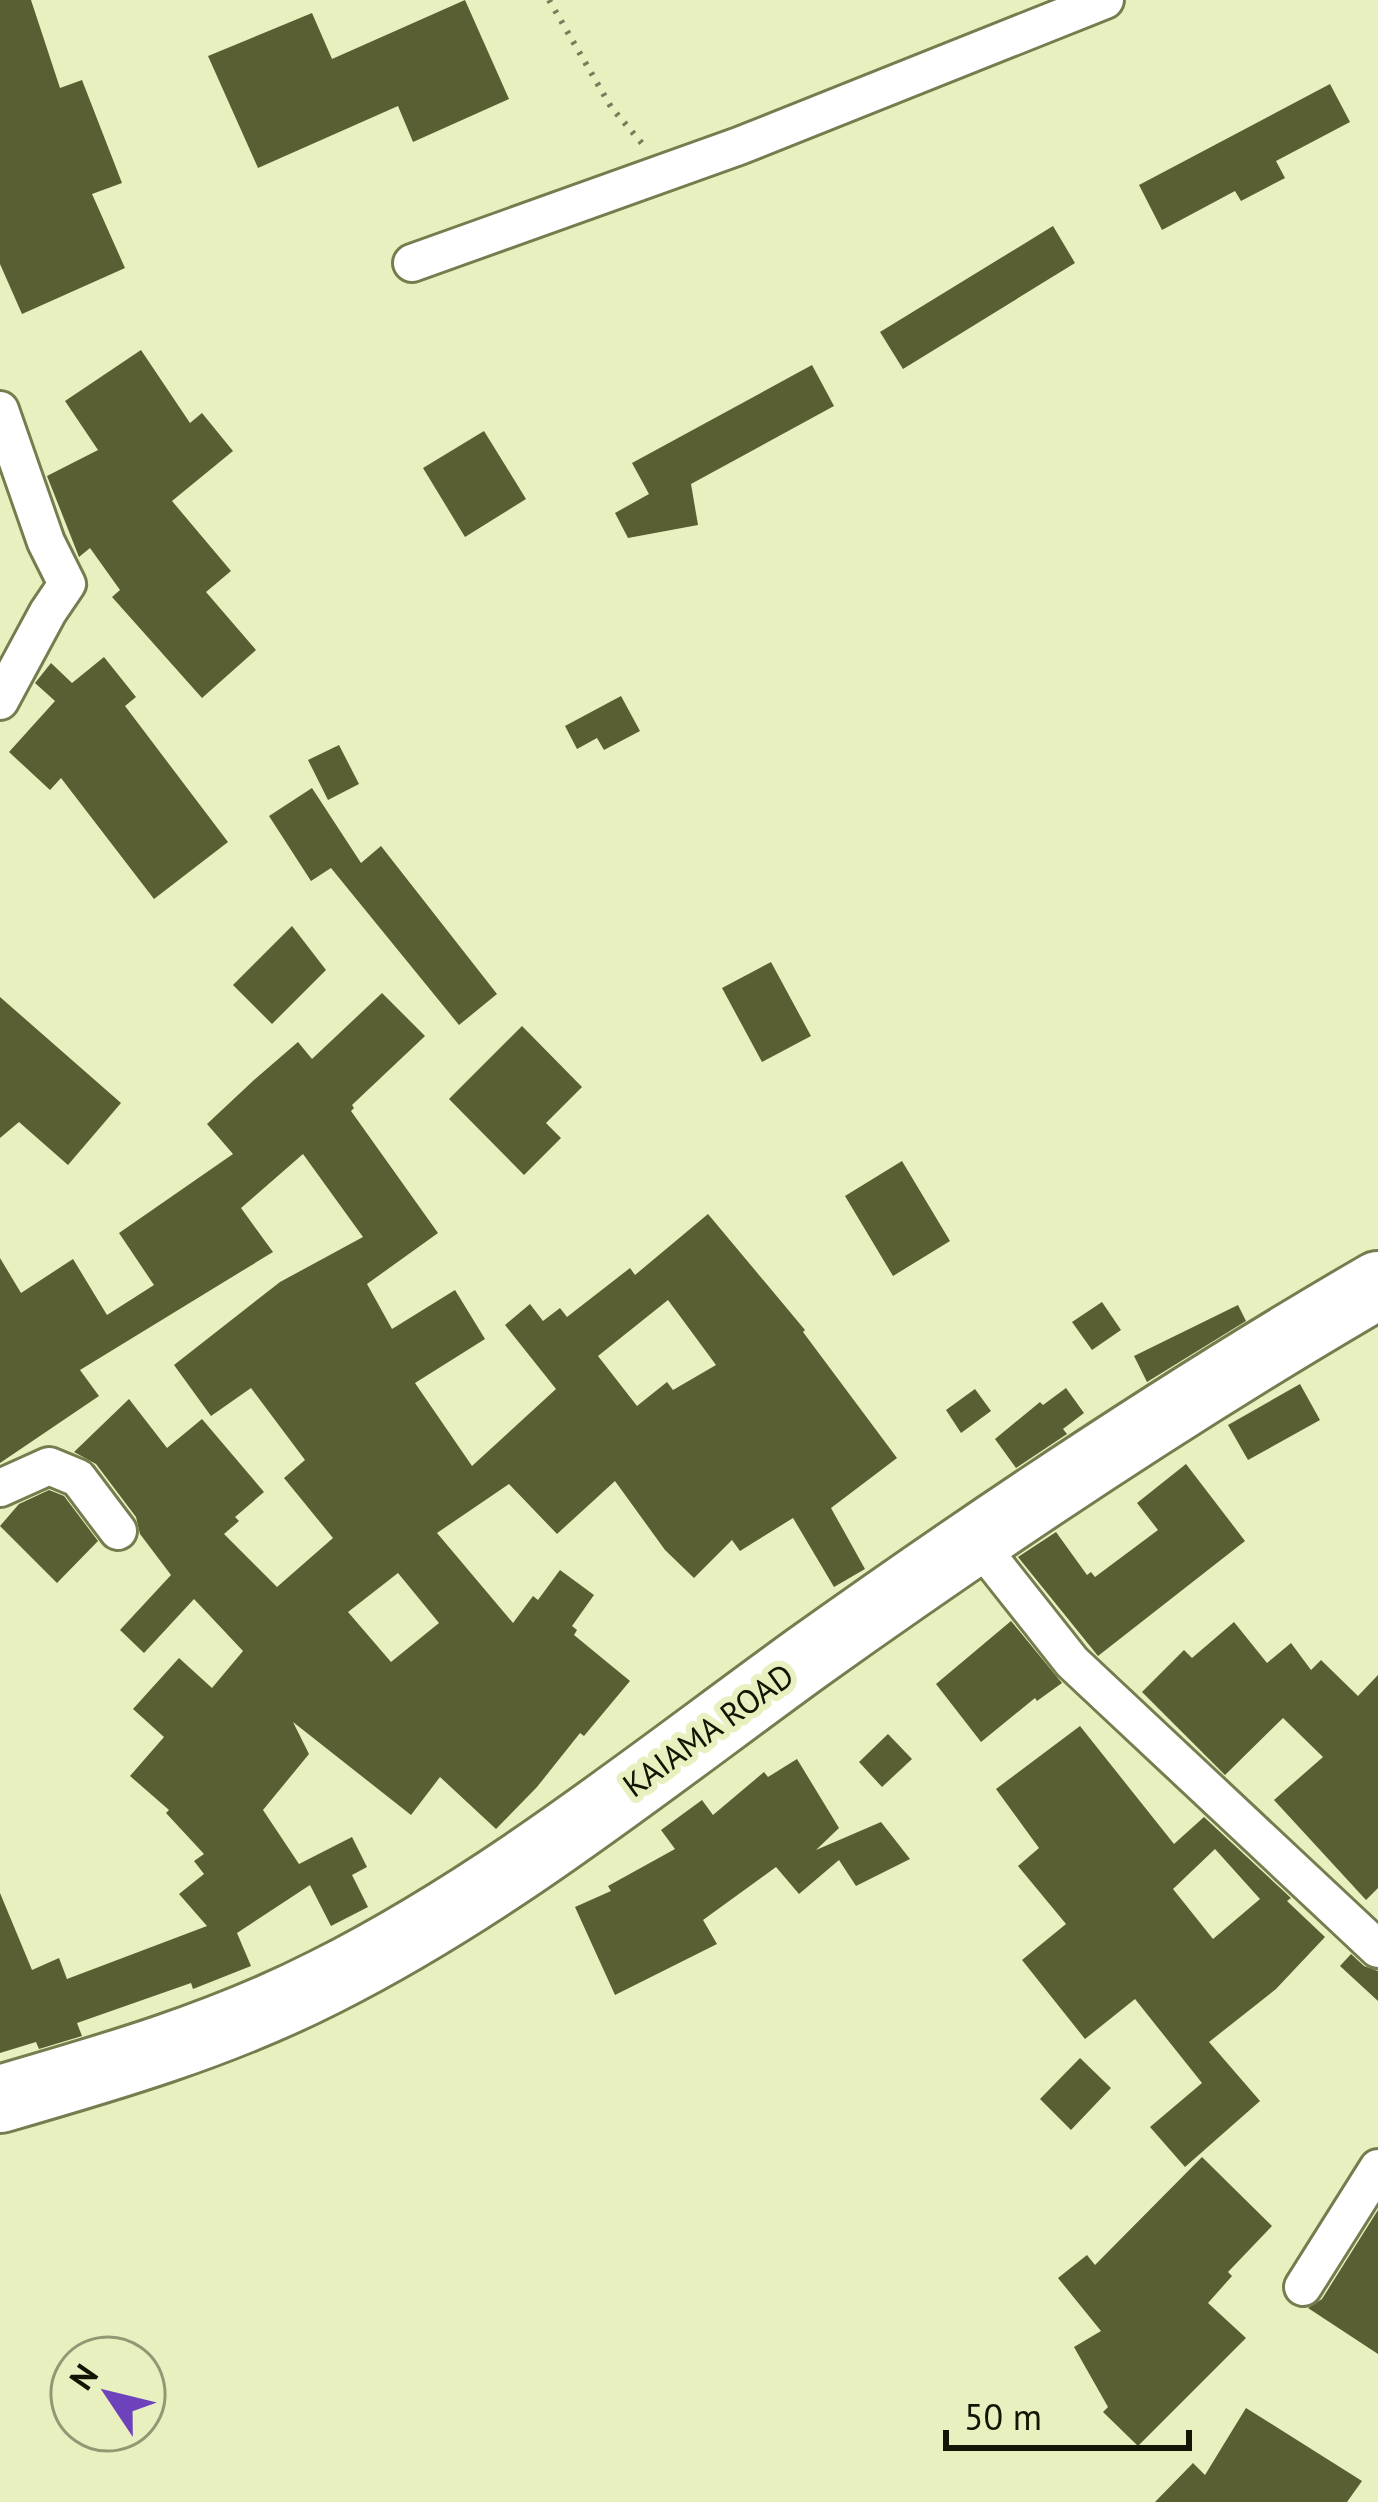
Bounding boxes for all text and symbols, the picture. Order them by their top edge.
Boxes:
street label: KAIAMA ROAD [614,1653,802,1806]
north arrow [48,2334,168,2454]
text: N [59,2355,107,2398]
scale bar [946,2376,1189,2450]
text: 50 m [964,2393,1042,2440]

